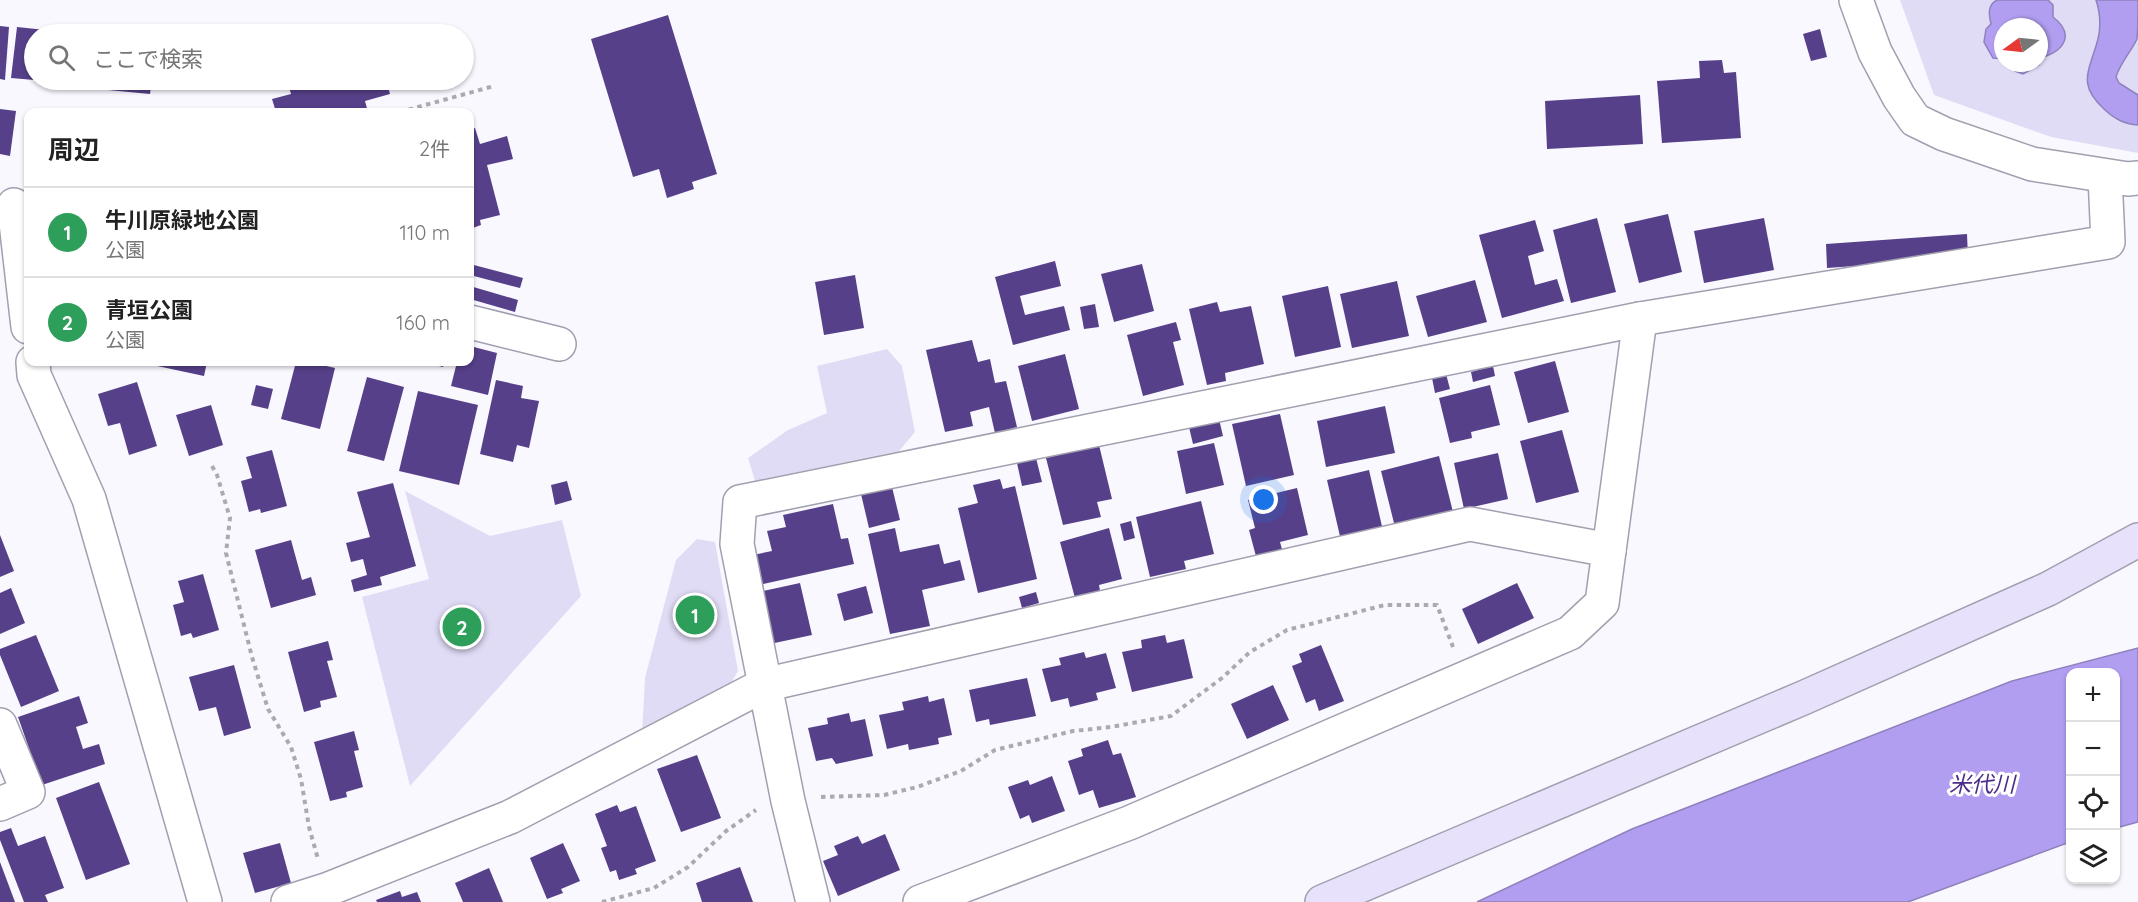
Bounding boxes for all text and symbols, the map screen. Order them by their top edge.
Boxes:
north arrow [1994,18,2048,72]
search box [24,24,474,90]
icon: search [45,41,78,74]
text: ここで検索 [93,45,203,73]
text: 周辺 [48,133,100,166]
text: 2件 [419,136,450,161]
text: 牛川原緑地公園 [105,206,259,234]
text: 1 [64,220,71,245]
text: 110 m [400,220,450,245]
text: 公園 [105,237,145,262]
text: 青垣公園 [105,296,193,324]
text: 2 [62,310,73,335]
text: 160 m [396,310,450,335]
text: 公園 [105,327,145,352]
your location [1249,485,1278,514]
pin: 1 [676,592,714,638]
pin: 2 [442,604,482,650]
map controls [2066,668,2120,884]
button: + [2066,668,2120,722]
button: − [2066,722,2120,776]
water label: 米代川 [1949,770,2017,798]
button: locate [2066,776,2120,830]
button: layers [2066,830,2120,884]

